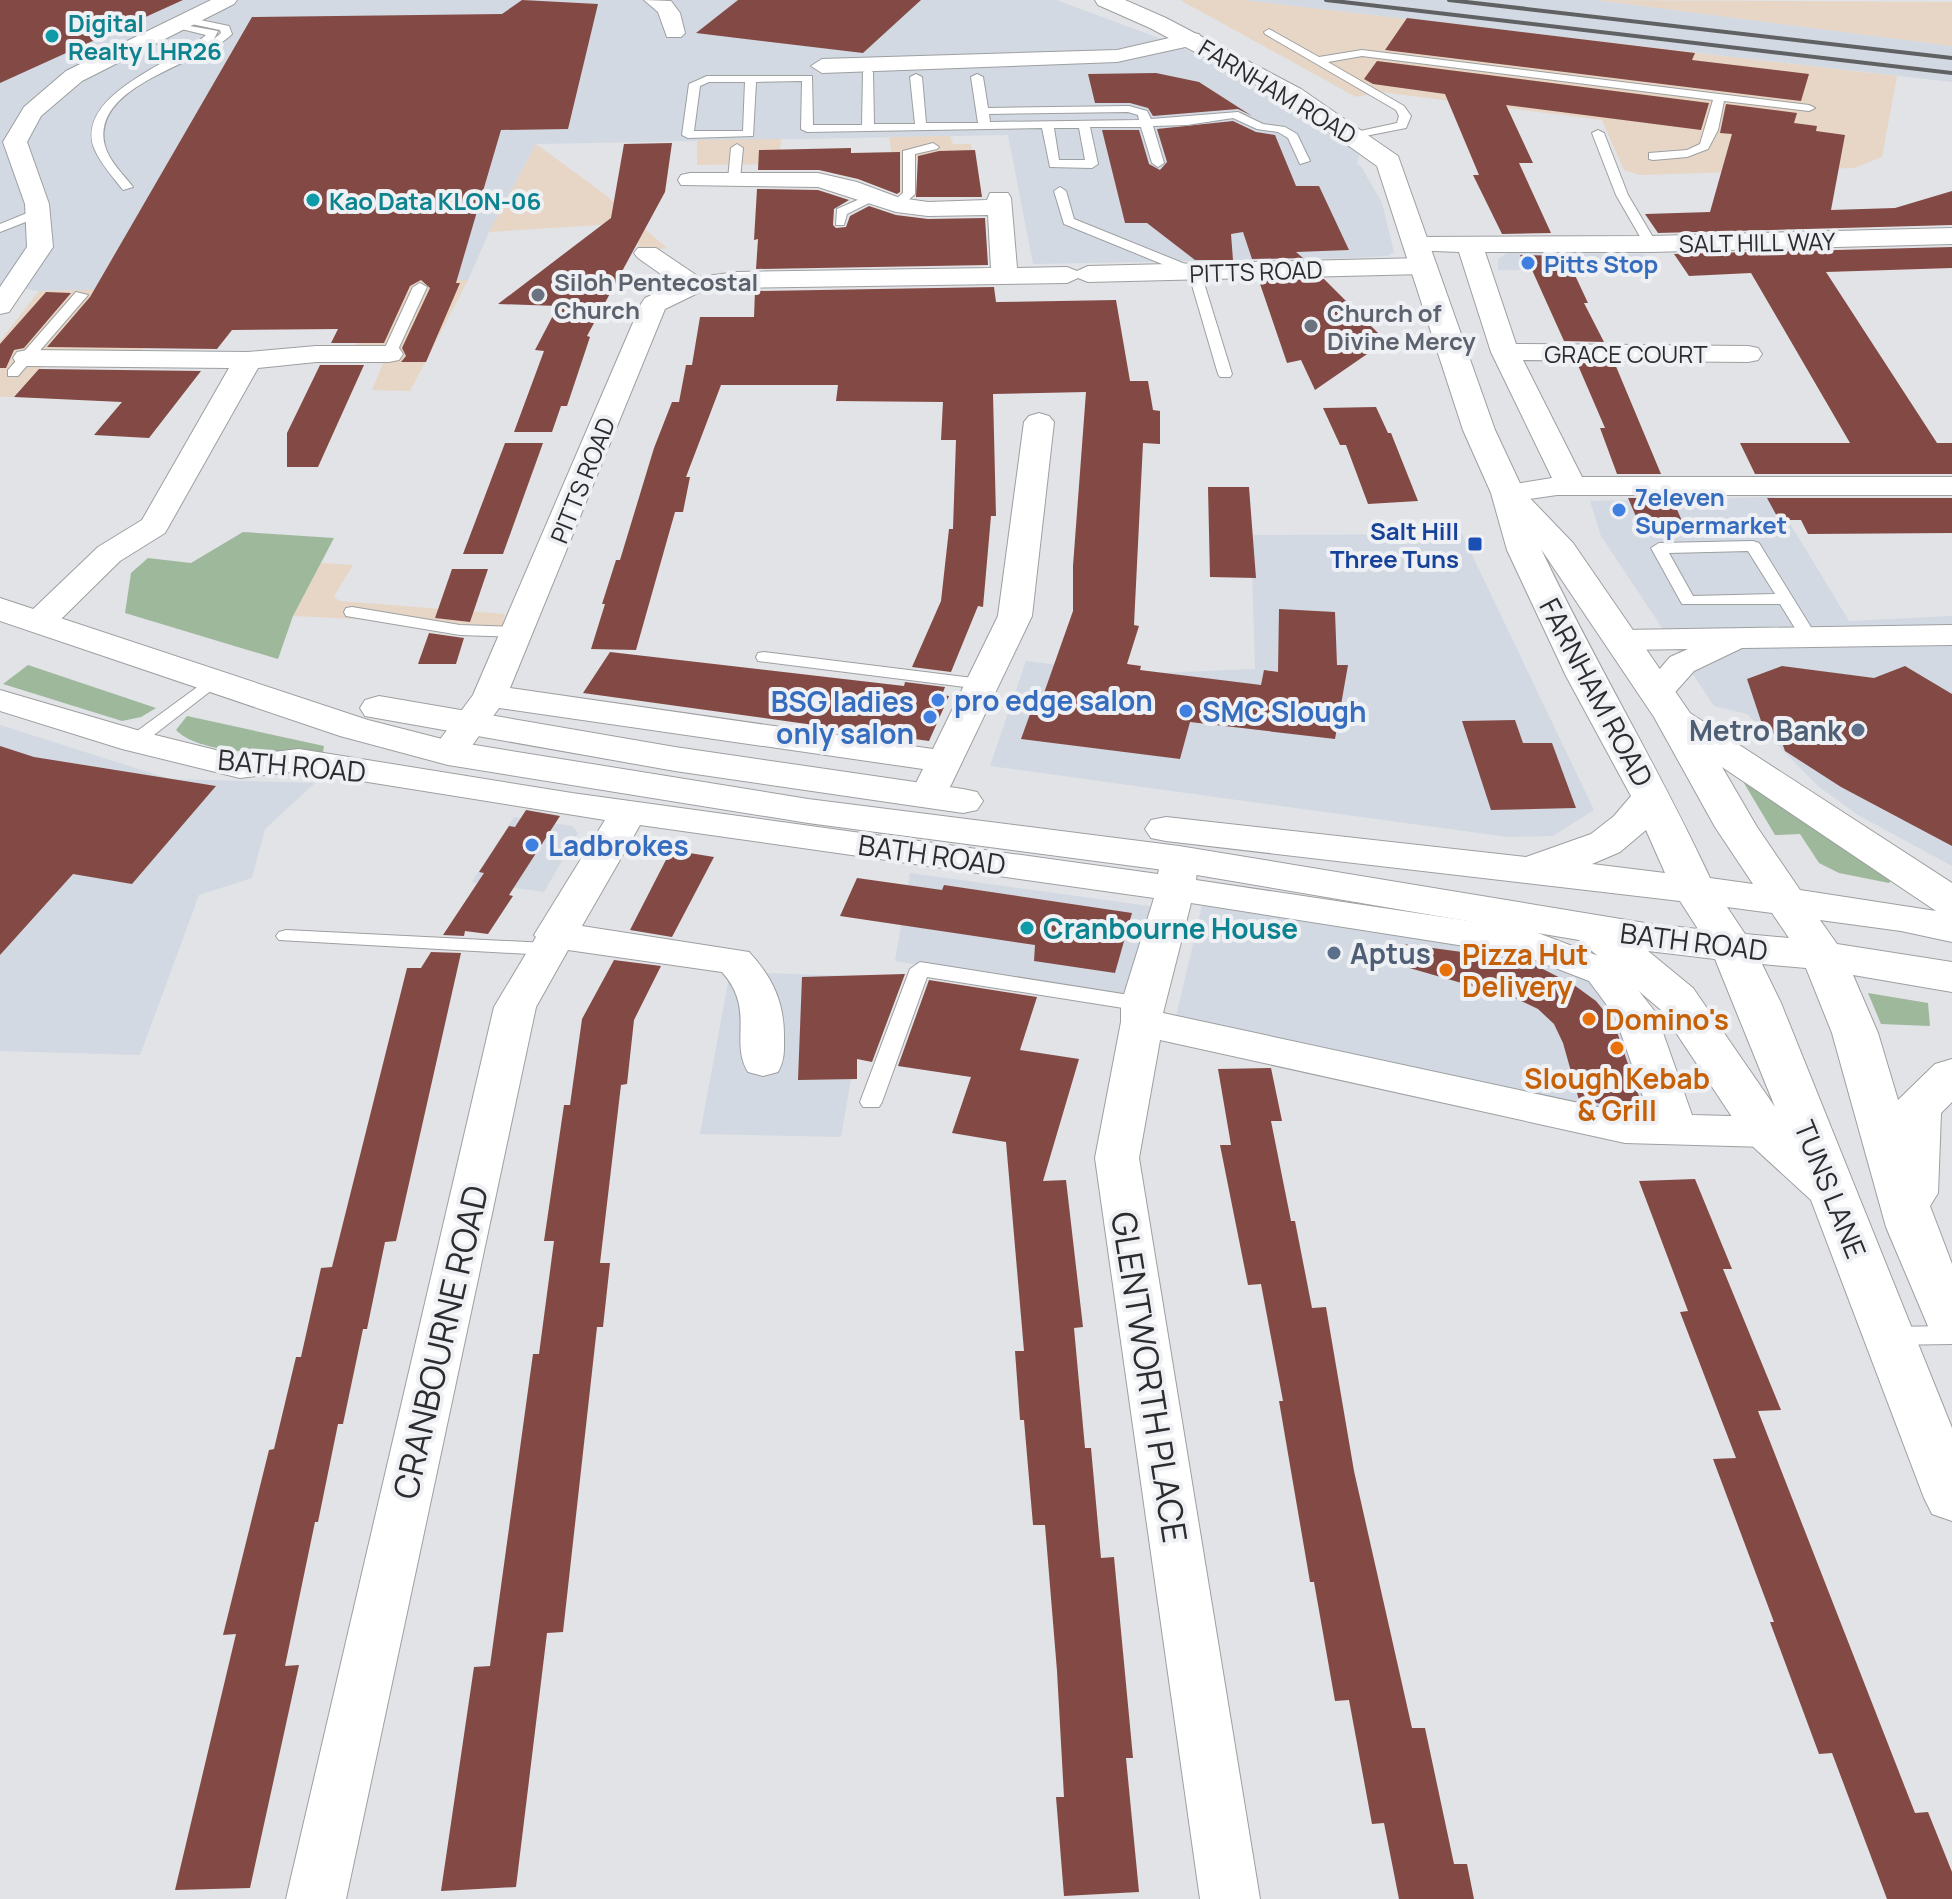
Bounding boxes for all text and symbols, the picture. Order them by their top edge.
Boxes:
place label: Digital Realty LHR26 [68,6,222,67]
marker: Digital Realty LHR26 [43,27,61,45]
street label: FARNHAM ROAD [1193,31,1363,151]
place label: Kao Data KLON-06 [329,184,542,217]
marker: Kao Data KLON-06 [304,191,322,209]
street label: SALT HILL WAY [1679,224,1836,260]
place label: Pitts Stop [1544,247,1658,280]
street label: PITTS ROAD [1189,252,1323,290]
marker: Pitts Stop [1519,254,1537,272]
place label: Siloh Pentecostal Church [554,265,758,326]
marker: Siloh Pentecostal Church [529,286,547,304]
place label: Church of Divine Mercy [1327,296,1476,357]
marker: Church of Divine Mercy [1302,317,1320,335]
street label: GRACE COURT [1544,337,1708,370]
street label: PITTS ROAD [542,412,622,548]
place label: 7eleven Supermarket [1635,480,1787,541]
marker: 7eleven Supermarket [1610,501,1628,519]
place label: Salt Hill Three Tuns [1330,514,1459,575]
marker: Salt Hill Three Tuns [1466,535,1484,553]
street label: FARNHAM ROAD [1531,591,1663,793]
place label: pro edge salon [954,681,1153,719]
place label: BSG ladies only salon [771,682,914,752]
marker: pro edge salon [929,691,947,709]
place label: SMC Slough [1202,692,1366,730]
marker: SMC Slough [1177,702,1195,720]
marker: BSG ladies only salon [921,708,939,726]
place label: Metro Bank [1689,711,1843,749]
marker: Metro Bank [1849,721,1867,739]
street label: BATH ROAD [216,740,368,790]
street label: BATH ROAD [856,825,1008,883]
place label: Ladbrokes [548,826,689,864]
marker: Ladbrokes [523,836,541,854]
place label: Cranbourne House [1043,909,1298,947]
street label: BATH ROAD [1618,913,1770,969]
marker: Cranbourne House [1018,919,1036,937]
place label: Aptus [1350,934,1431,972]
place label: Pizza Hut Delivery [1462,935,1588,1005]
marker: Aptus [1325,944,1343,962]
marker: Pizza Hut Delivery [1437,961,1455,979]
place label: Domino's [1605,1000,1729,1038]
marker: Domino's [1580,1010,1598,1028]
marker: Slough Kebab & Grill [1608,1039,1626,1057]
place label: Slough Kebab & Grill [1524,1059,1710,1129]
street label: TUNS LANE [1786,1114,1876,1264]
street label: CRANBOURNE ROAD [382,1181,498,1503]
street label: GLENTWORTH PLACE [1101,1208,1199,1546]

